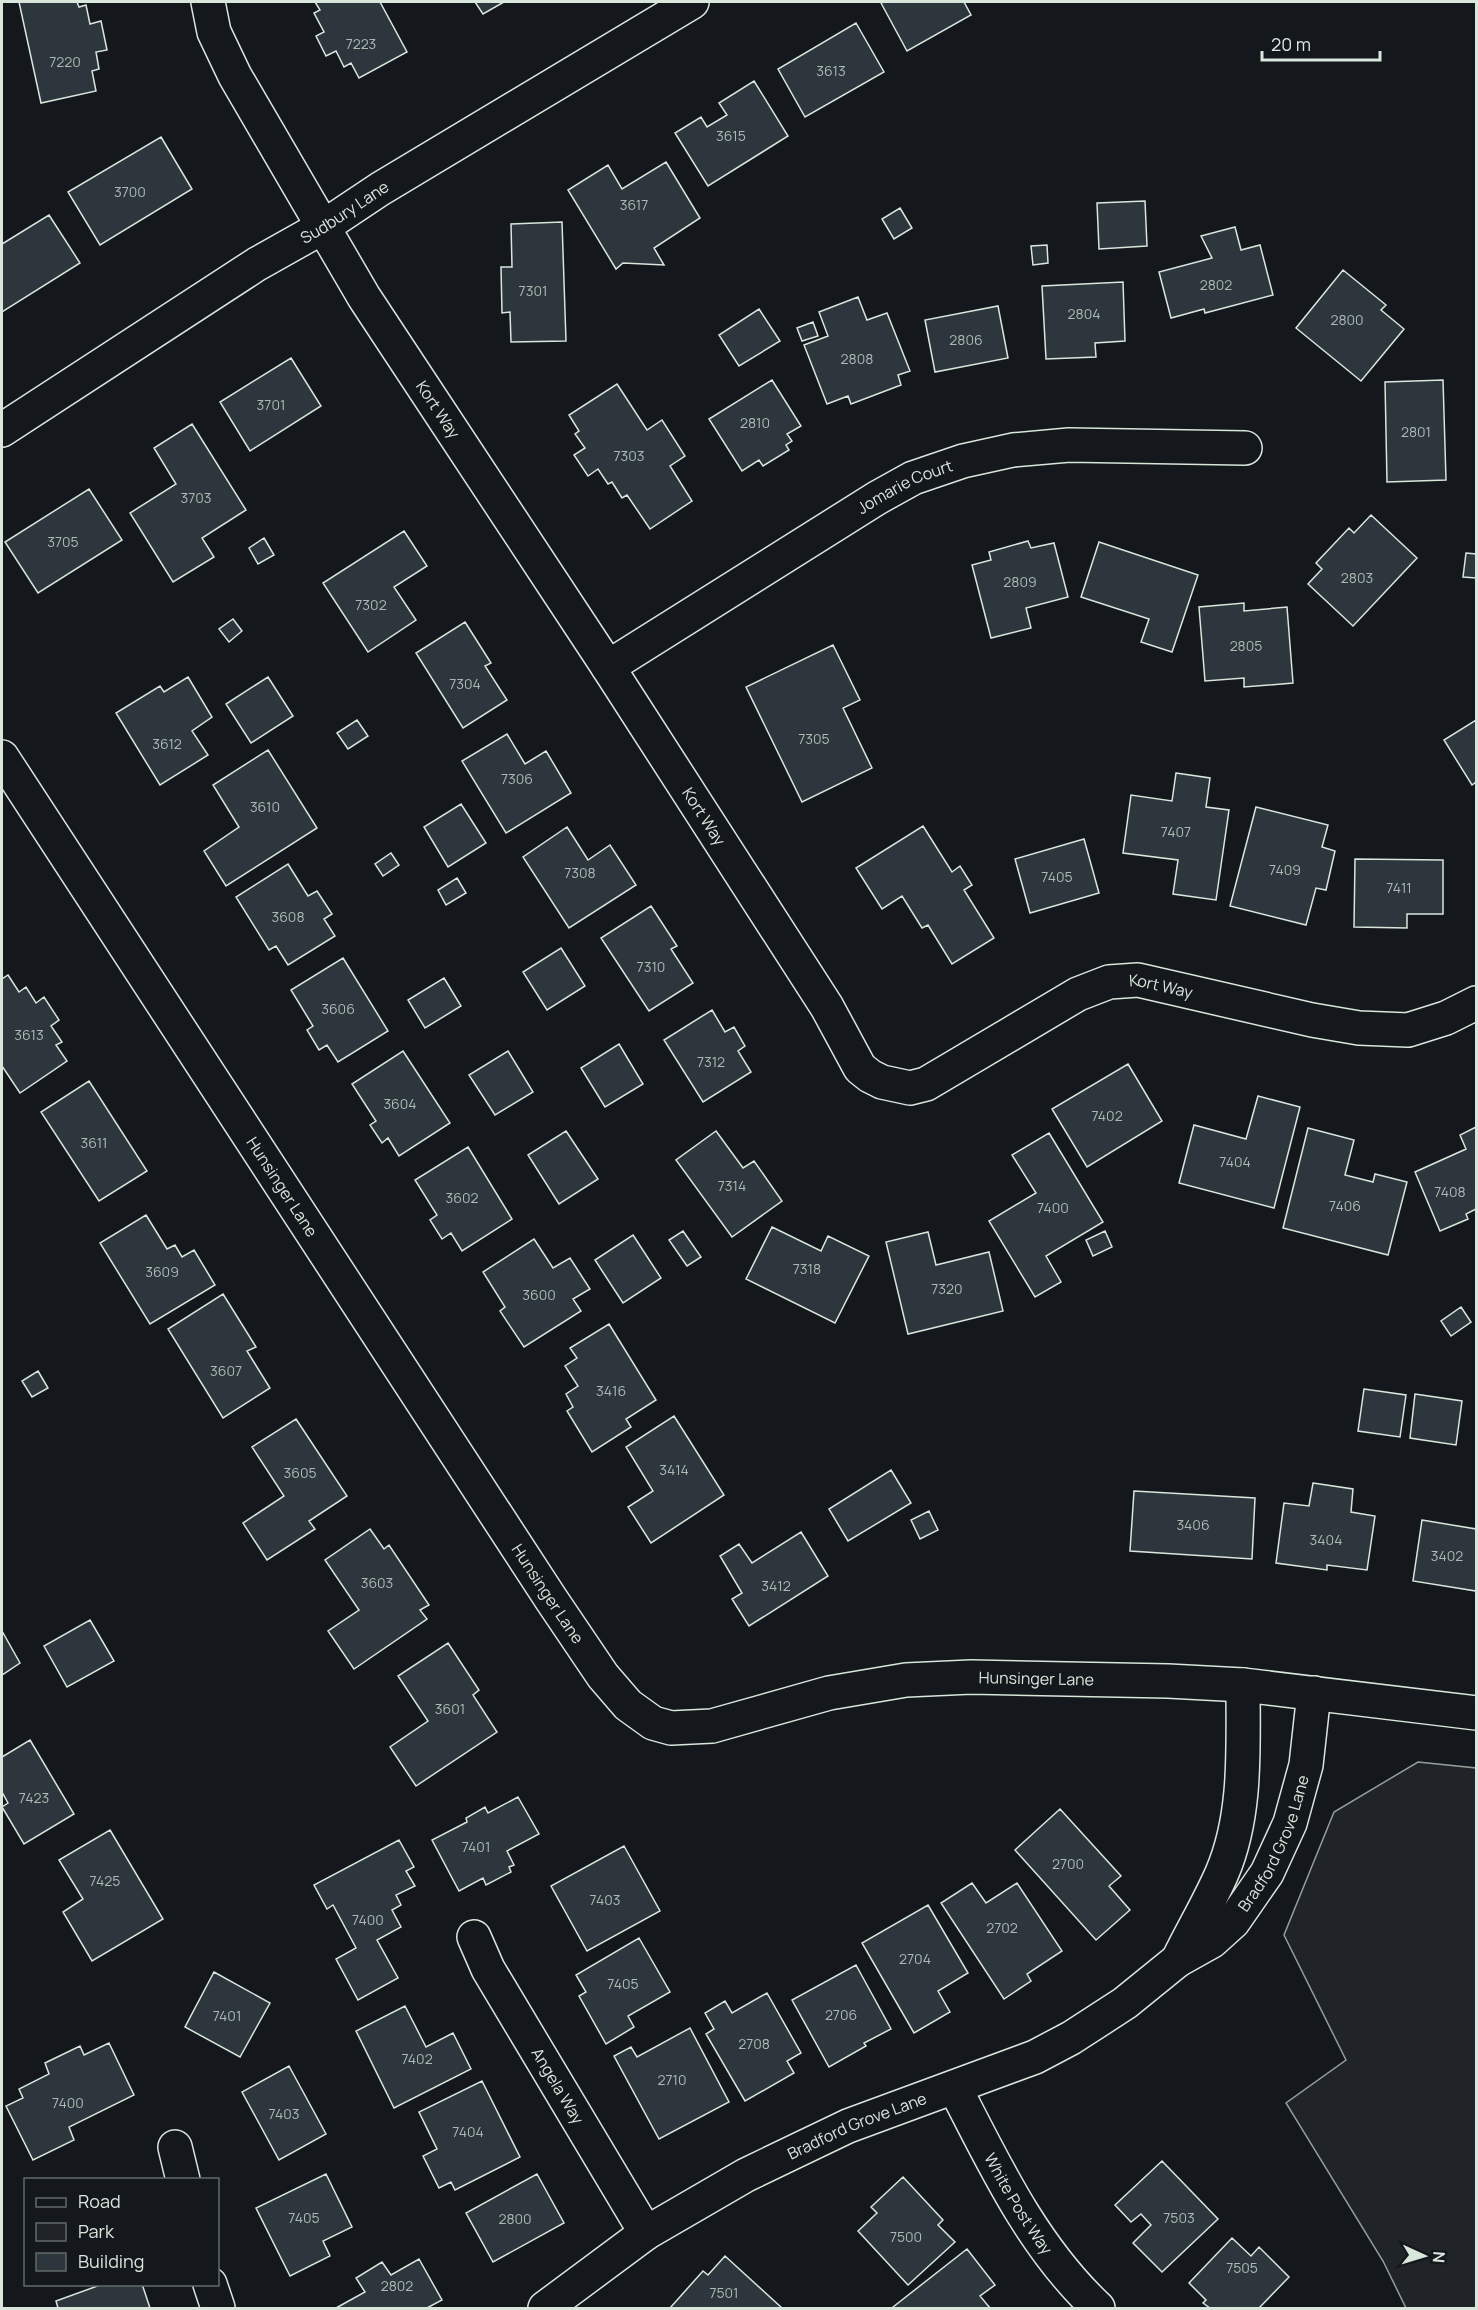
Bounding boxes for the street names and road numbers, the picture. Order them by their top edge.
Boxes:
street label: Sudbury Lane [296,175,393,249]
street label: Kort Way [411,376,466,443]
street label: Jomarie Court [853,454,956,519]
street label: Kort Way [677,783,731,850]
street label: Kort Way [1128,969,1195,1003]
street label: Hunsinger Lane [241,1132,323,1241]
street label: Hunsinger Lane [507,1540,589,1648]
street label: Hunsinger Lane [978,1666,1094,1690]
street label: Bradford Grove Lane [1233,1772,1314,1916]
street label: Angela Way [526,2043,590,2129]
street label: Bradford Grove Lane [784,2087,930,2165]
street label: White Post Way [979,2149,1058,2259]

